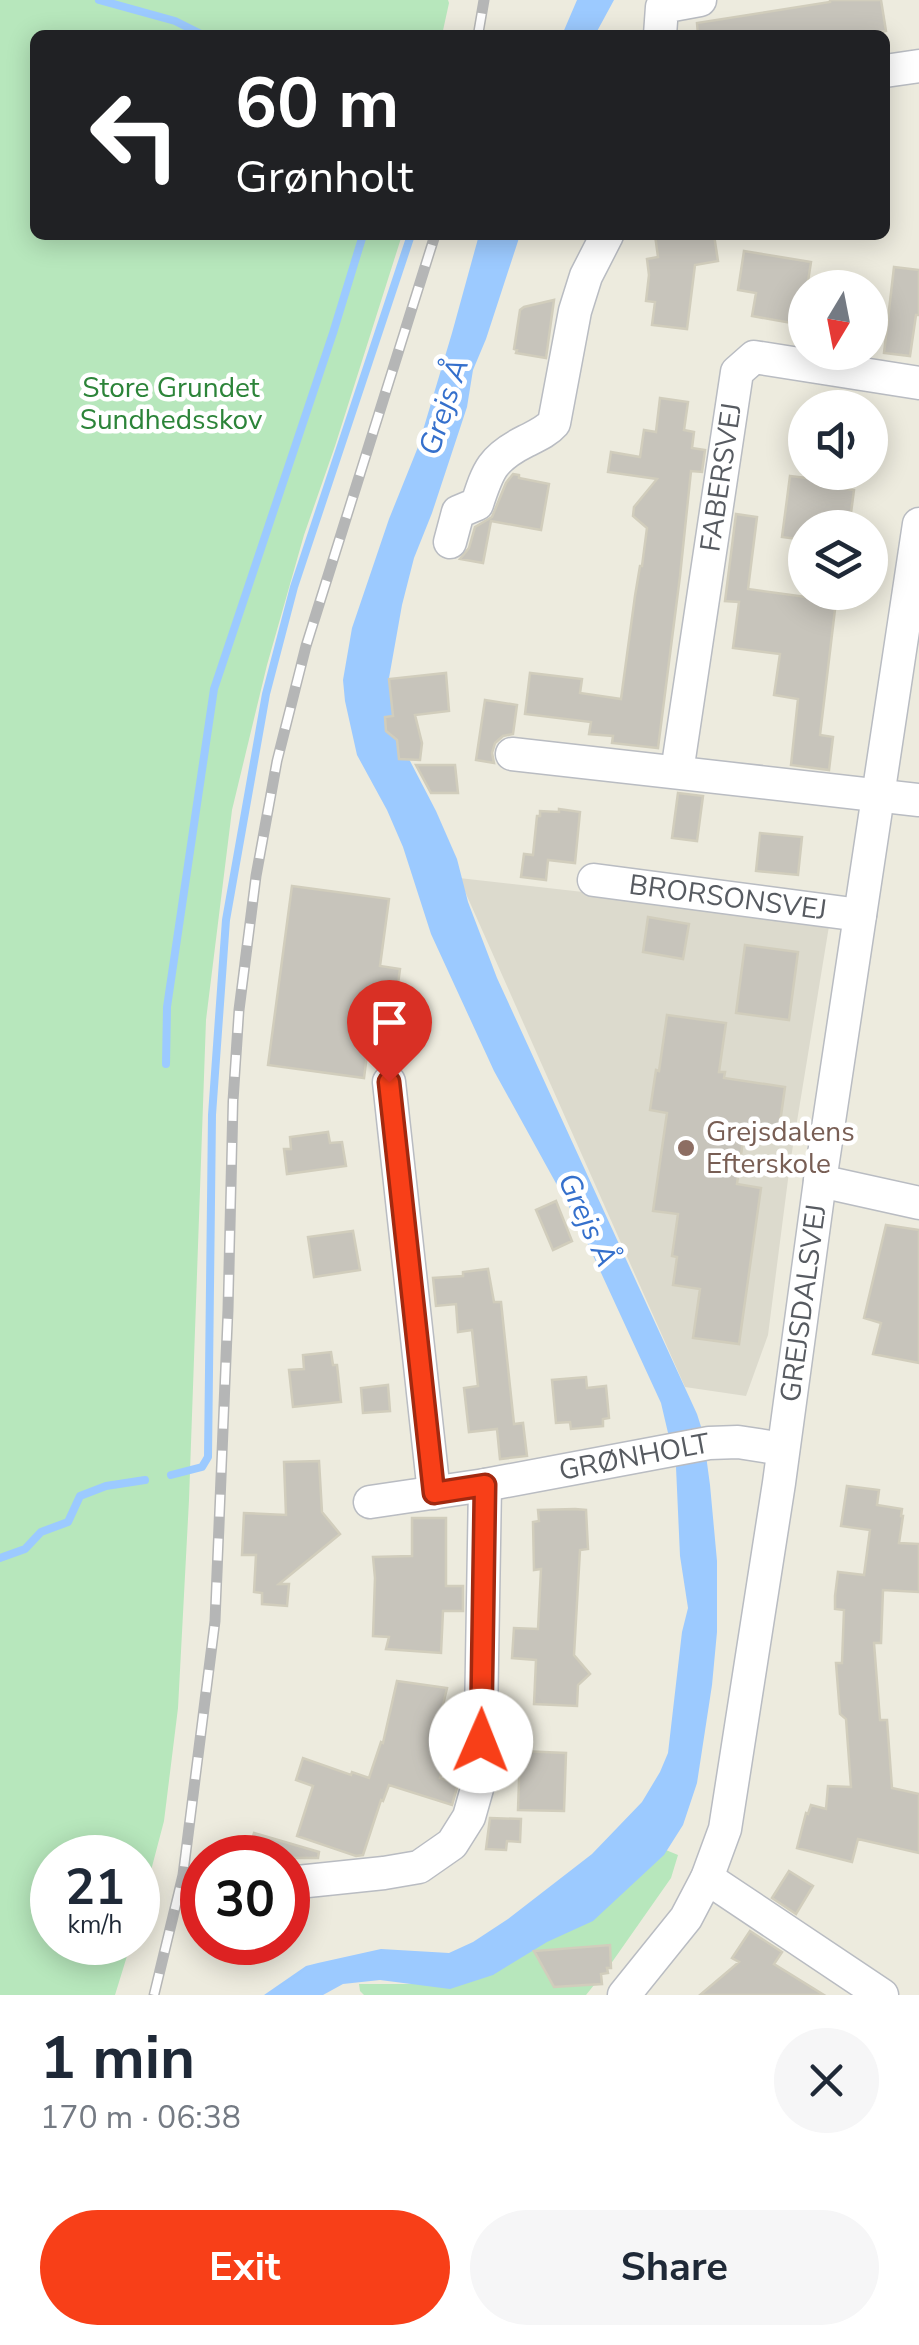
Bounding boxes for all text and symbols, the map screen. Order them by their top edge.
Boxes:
text: 60 m [235,56,399,152]
icon: left [70,70,200,200]
text: Grønholt [235,147,413,208]
north arrow [788,270,888,370]
map controls [788,270,888,610]
water label: Grejs Å [408,353,479,461]
park label: Store Grundet Sundhedsskov [80,369,263,439]
button: sound [788,390,888,490]
street label: FABERSVEJ [691,400,751,554]
button: layers [788,510,888,610]
street label: BRORSONSVEJ [627,866,829,929]
pin [347,980,432,1083]
icon: arrive [362,995,417,1050]
place label: Grejsdalens Efterskole [706,1113,855,1183]
marker: Grejsdalens Efterskole [675,1137,697,1159]
water label: Grejs Å [547,1166,627,1274]
street label: GREJSDALSVEJ [771,1202,836,1404]
street label: GRØNHOLT [556,1424,713,1490]
position arrow [429,1689,533,1793]
speed limit sign: 30 [180,1835,310,1965]
text: 21 [65,1853,125,1922]
text: km/h [67,1908,123,1942]
text: 1 min [40,2017,195,2099]
button: close [774,2028,879,2133]
text: 170 m · 06:38 [40,2096,241,2139]
button: Exit [40,2210,450,2325]
button: Share [470,2210,879,2325]

